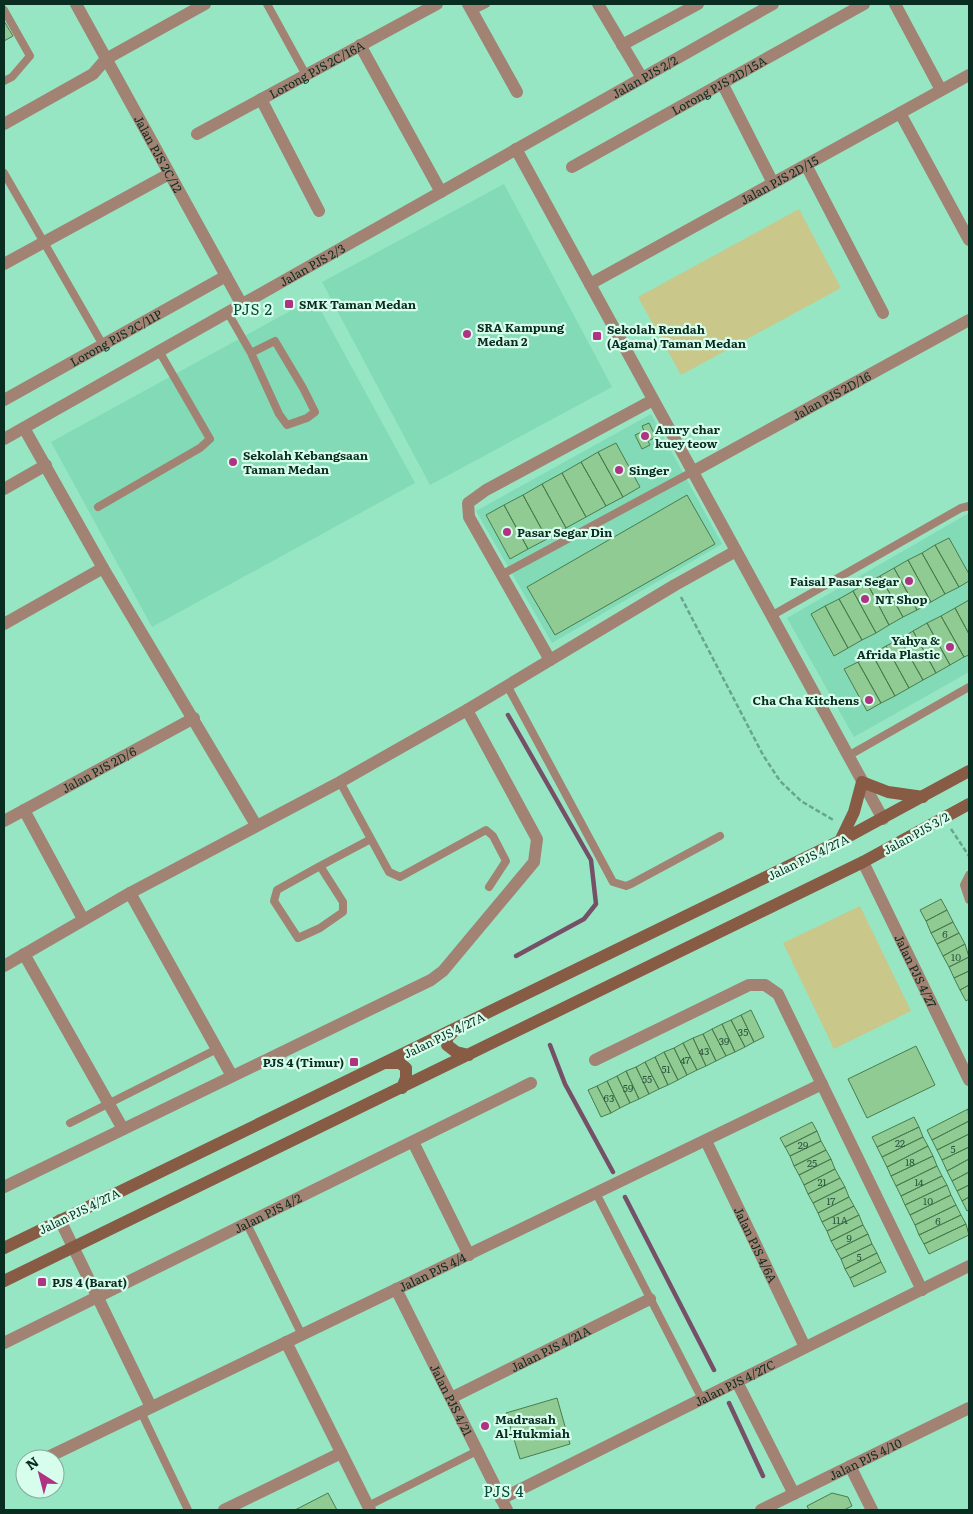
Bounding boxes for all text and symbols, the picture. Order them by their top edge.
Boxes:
street label: Lorong PJS 2C/16A [266,36,368,102]
street label: Jalan PJS 2/2 [608,51,681,102]
street label: Lorong PJS 2D/15A [668,51,770,119]
street label: Jalan PJS 2C/12 [130,112,187,196]
street label: Jalan PJS 2D/15 [737,151,822,209]
street label: Jalan PJS 2/3 [276,239,348,291]
place label: SMK Taman Medan [299,295,417,313]
district label: PJS 2 [233,297,273,320]
marker: SMK Taman Medan [283,298,295,310]
street label: Lorong PJS 2C/11P [66,305,165,371]
place label: SRA Kampung Medan 2 [477,318,565,350]
place label: Sekolah Rendah (Agama) Taman Medan [607,320,747,352]
marker: SRA Kampung Medan 2 [461,328,473,340]
marker: Sekolah Rendah (Agama) Taman Medan [591,330,603,342]
street label: Jalan PJS 2D/16 [789,366,874,424]
place label: Amry char kuey teow [655,420,721,452]
marker: Amry char kuey teow [639,430,651,442]
place label: Sekolah Kebangsaan Taman Medan [243,446,369,478]
marker: Sekolah Kebangsaan Taman Medan [227,456,239,468]
place label: Singer [629,461,670,479]
marker: Singer [613,464,625,476]
place label: Pasar Segar Din [517,523,613,541]
marker: Pasar Segar Din [501,526,513,538]
place label: Faisal Pasar Segar [790,572,899,590]
marker: Faisal Pasar Segar [903,575,915,587]
place label: NT Shop [875,590,927,608]
marker: NT Shop [859,593,871,605]
place label: Yahya & Afrida Plastic [857,631,940,663]
marker: Yahya & Afrida Plastic [944,641,956,653]
place label: Cha Cha Kitchens [753,691,859,709]
marker: Cha Cha Kitchens [863,694,875,706]
street label: Jalan PJS 2D/6 [58,742,140,797]
street label: Jalan PJS 3/2 [880,807,952,859]
street label: Jalan PJS 4/27A [764,830,852,884]
house number: 6 [942,926,948,941]
street label: Jalan PJS 4/27 [890,931,941,1010]
house number: 10 [951,949,961,964]
street label: Jalan PJS 4/27A [400,1008,488,1062]
house number: 35 [738,1024,748,1039]
house number: 39 [719,1033,729,1048]
house number: 43 [699,1043,709,1058]
house number: 47 [680,1052,690,1067]
place label: PJS 4 (Timur) [263,1053,344,1071]
marker: PJS 4 (Timur) [348,1056,360,1068]
house number: 51 [661,1061,671,1076]
house number: 55 [642,1071,652,1086]
house number: 59 [623,1080,633,1095]
house number: 63 [604,1090,614,1105]
house number: 22 [895,1135,905,1150]
house number: 29 [798,1137,808,1152]
house number: 5 [950,1141,956,1156]
house number: 18 [905,1154,915,1169]
house number: 25 [807,1155,817,1170]
house number: 21 [817,1174,827,1189]
house number: 14 [914,1174,924,1189]
street label: Jalan PJS 4/27A [35,1184,123,1238]
street label: Jalan PJS 4/2 [231,1189,305,1237]
house number: 17 [827,1193,835,1208]
house number: 10 [923,1193,933,1208]
street label: Jalan PJS 4/6A [730,1203,782,1286]
house number: 11A [832,1212,848,1227]
house number: 6 [935,1213,941,1228]
house number: 9 [846,1230,852,1245]
street label: Jalan PJS 4/4 [396,1248,469,1296]
house number: 5 [856,1249,862,1264]
place label: PJS 4 (Barat) [52,1273,127,1291]
marker: PJS 4 (Barat) [36,1276,48,1288]
street label: Jalan PJS 4/21A [507,1321,594,1376]
street label: Jalan PJS 4/27C [691,1355,778,1410]
street label: Jalan PJS 4/21 [426,1361,477,1439]
place label: Madrasah Al-Hukmiah [495,1410,570,1442]
marker: Madrasah Al-Hukmiah [479,1420,491,1432]
street label: Jalan PJS 4/10 [826,1433,905,1484]
north arrow [15,1449,65,1499]
text: N [21,1451,43,1474]
district label: PJS 4 [484,1479,524,1502]

